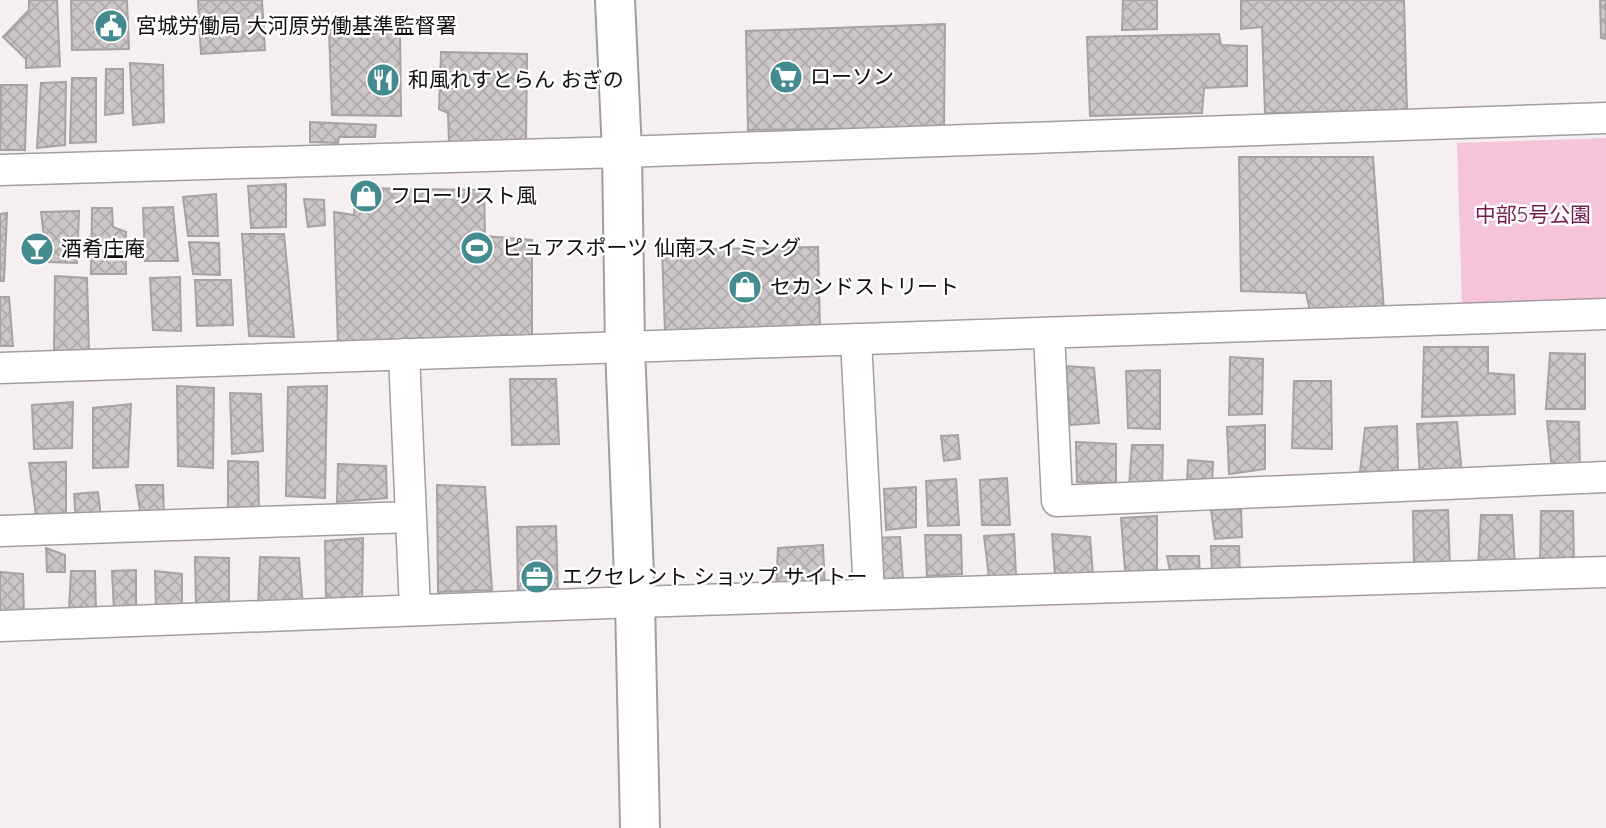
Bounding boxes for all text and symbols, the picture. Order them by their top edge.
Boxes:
public building icon: 宮城労働局 大河原労働基準監督署 [92,7,130,45]
place label: 宮城労働局 大河原労働基準監督署 [136,12,457,38]
supermarket icon: ローソン [767,58,805,96]
restaurant icon: 和風れすとらん おぎの [364,61,402,99]
place label: ローソン [810,63,894,89]
place label: 和風れすとらん おぎの [408,66,624,92]
shop icon: フローリスト風 [347,177,385,215]
place label: フローリスト風 [390,182,537,208]
park label: 中部5号公園 [1475,201,1591,227]
sports icon: ピュアスポーツ 仙南スイミング [458,229,496,267]
bar icon: 酒肴庄庵 [18,230,56,268]
place label: ピュアスポーツ 仙南スイミング [502,234,801,260]
place label: 酒肴庄庵 [61,235,145,261]
shop icon: セカンドストリート [726,268,764,306]
place label: セカンドストリート [770,273,959,299]
office icon: エクセレント ショップ サイトー [518,558,556,596]
place label: エクセレント ショップ サイトー [562,563,867,589]

